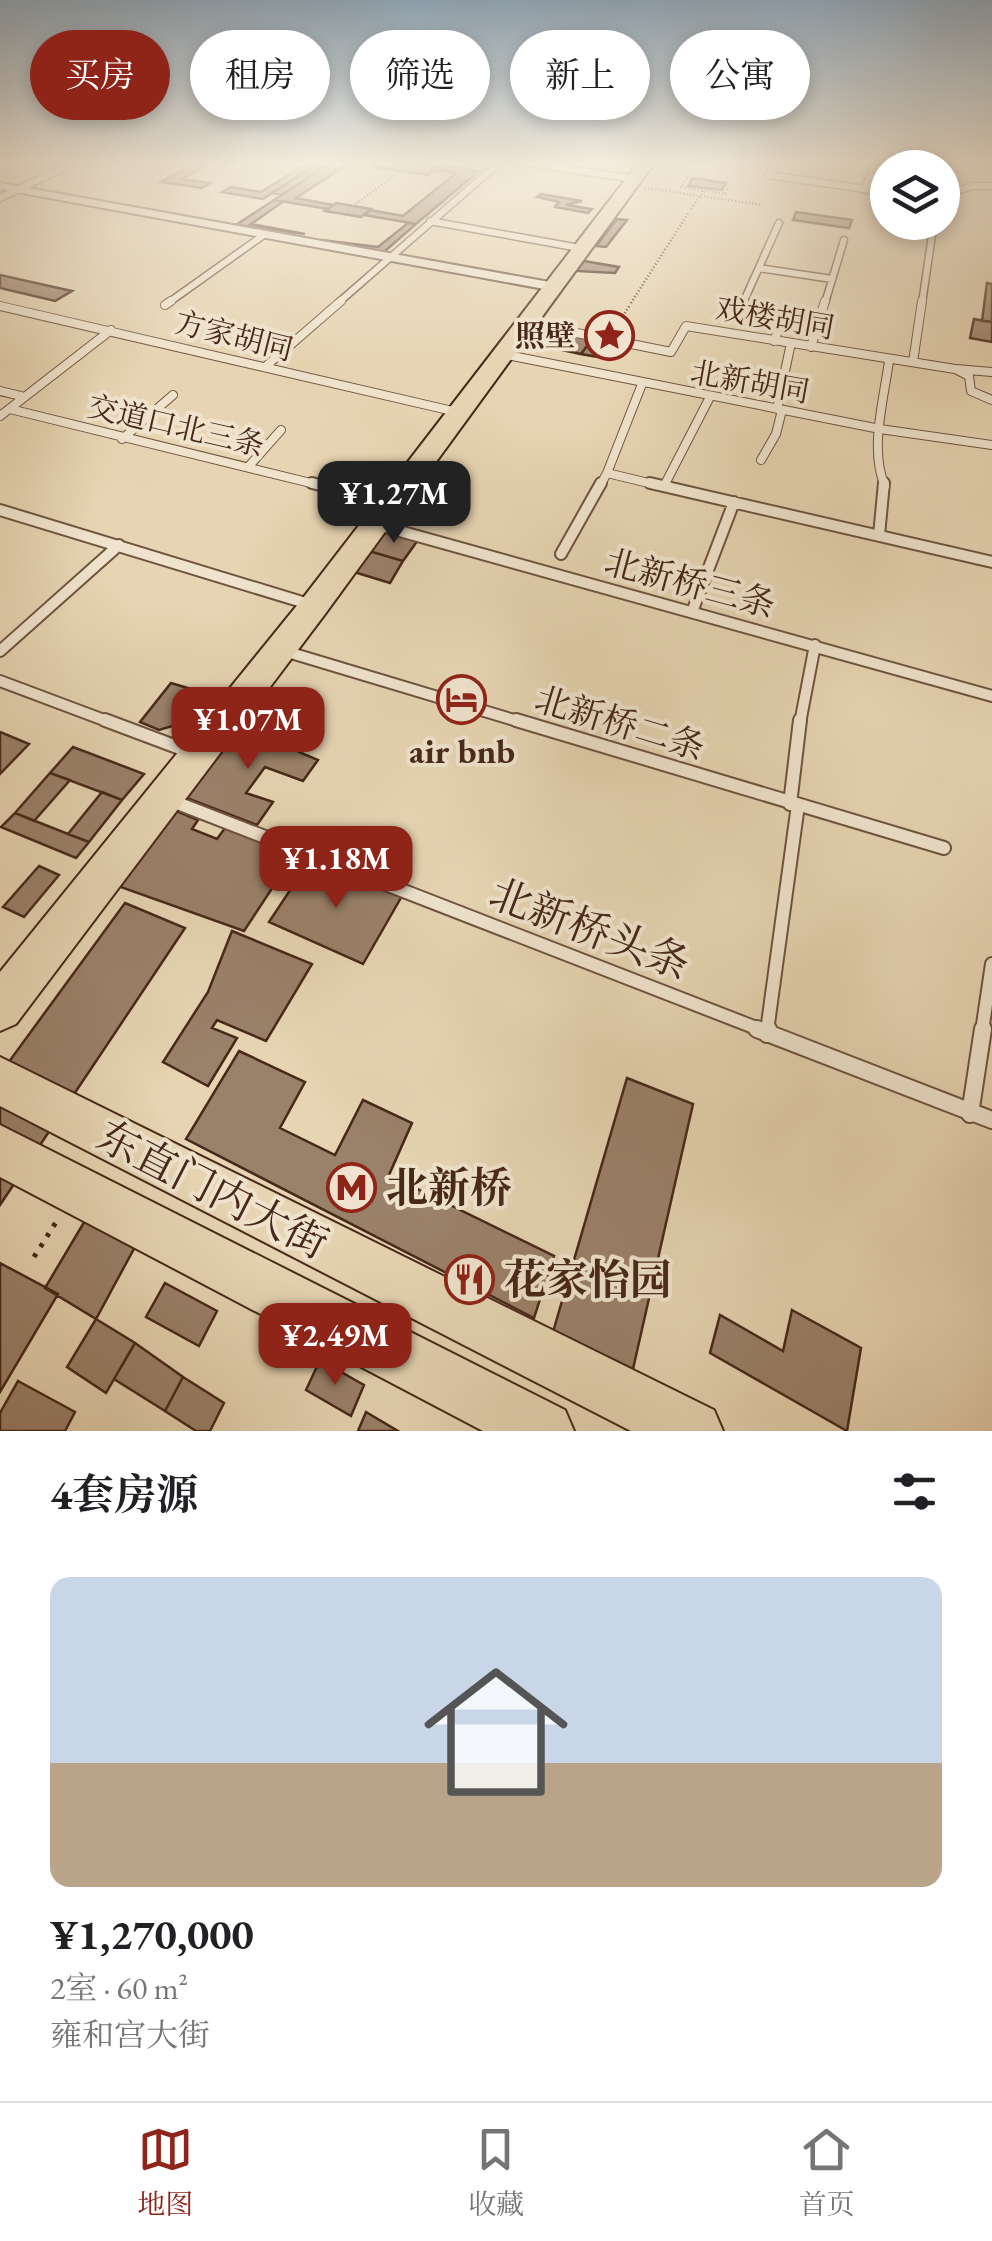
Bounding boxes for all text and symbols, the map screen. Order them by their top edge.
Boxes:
chip: 买房 [30,30,170,120]
chip: 租房 [190,30,330,120]
chip: 筛选 [350,30,490,120]
chip: 新上 [510,30,650,120]
chip: 公寓 [670,30,810,120]
map controls [870,150,960,240]
button: layers [870,150,960,240]
street label: 戏楼胡同 [713,288,838,347]
street label: 方家胡同 [171,302,297,369]
place icon: 照壁 [584,310,636,362]
place label: 照壁 [515,316,575,355]
street label: 北新胡同 [688,352,813,411]
street label: 交道口北三条 [84,386,268,465]
pin: ¥1.27M [313,461,475,546]
text: ¥1.27M [340,472,448,514]
street label: 北新桥三条 [600,538,780,627]
hotel icon: air bnb [436,673,488,725]
street label: 北新桥二条 [530,675,710,770]
pin: ¥1.07M [167,687,329,772]
text: ¥1.07M [194,698,302,740]
place label: air bnb [409,728,515,773]
pin: ¥1.18M [255,826,417,911]
text: ¥1.18M [282,837,390,879]
street label: 北新桥头条 [482,865,698,992]
street label: 东直门内大街 [88,1108,338,1271]
place label: 北新桥 [386,1160,512,1215]
metro station icon: 北新桥 [325,1161,377,1213]
place label: 花家怡园 [504,1252,672,1307]
restaurant icon: 花家怡园 [443,1253,495,1305]
pin: ¥2.49M [254,1303,416,1388]
text: ¥2.49M [281,1314,389,1356]
icon: filters [887,1464,942,1519]
text: 4套房源 [50,1467,198,1522]
icon: home [406,1642,586,1822]
text: ¥1,270,000 [50,1907,254,1962]
text: 2室 · 60 m² [50,1967,188,2009]
text: 雍和宫大街 [50,2014,210,2056]
tab: 地图 [137,2122,193,2222]
tab: 收藏 [468,2122,524,2222]
tab: 首页 [799,2122,855,2222]

